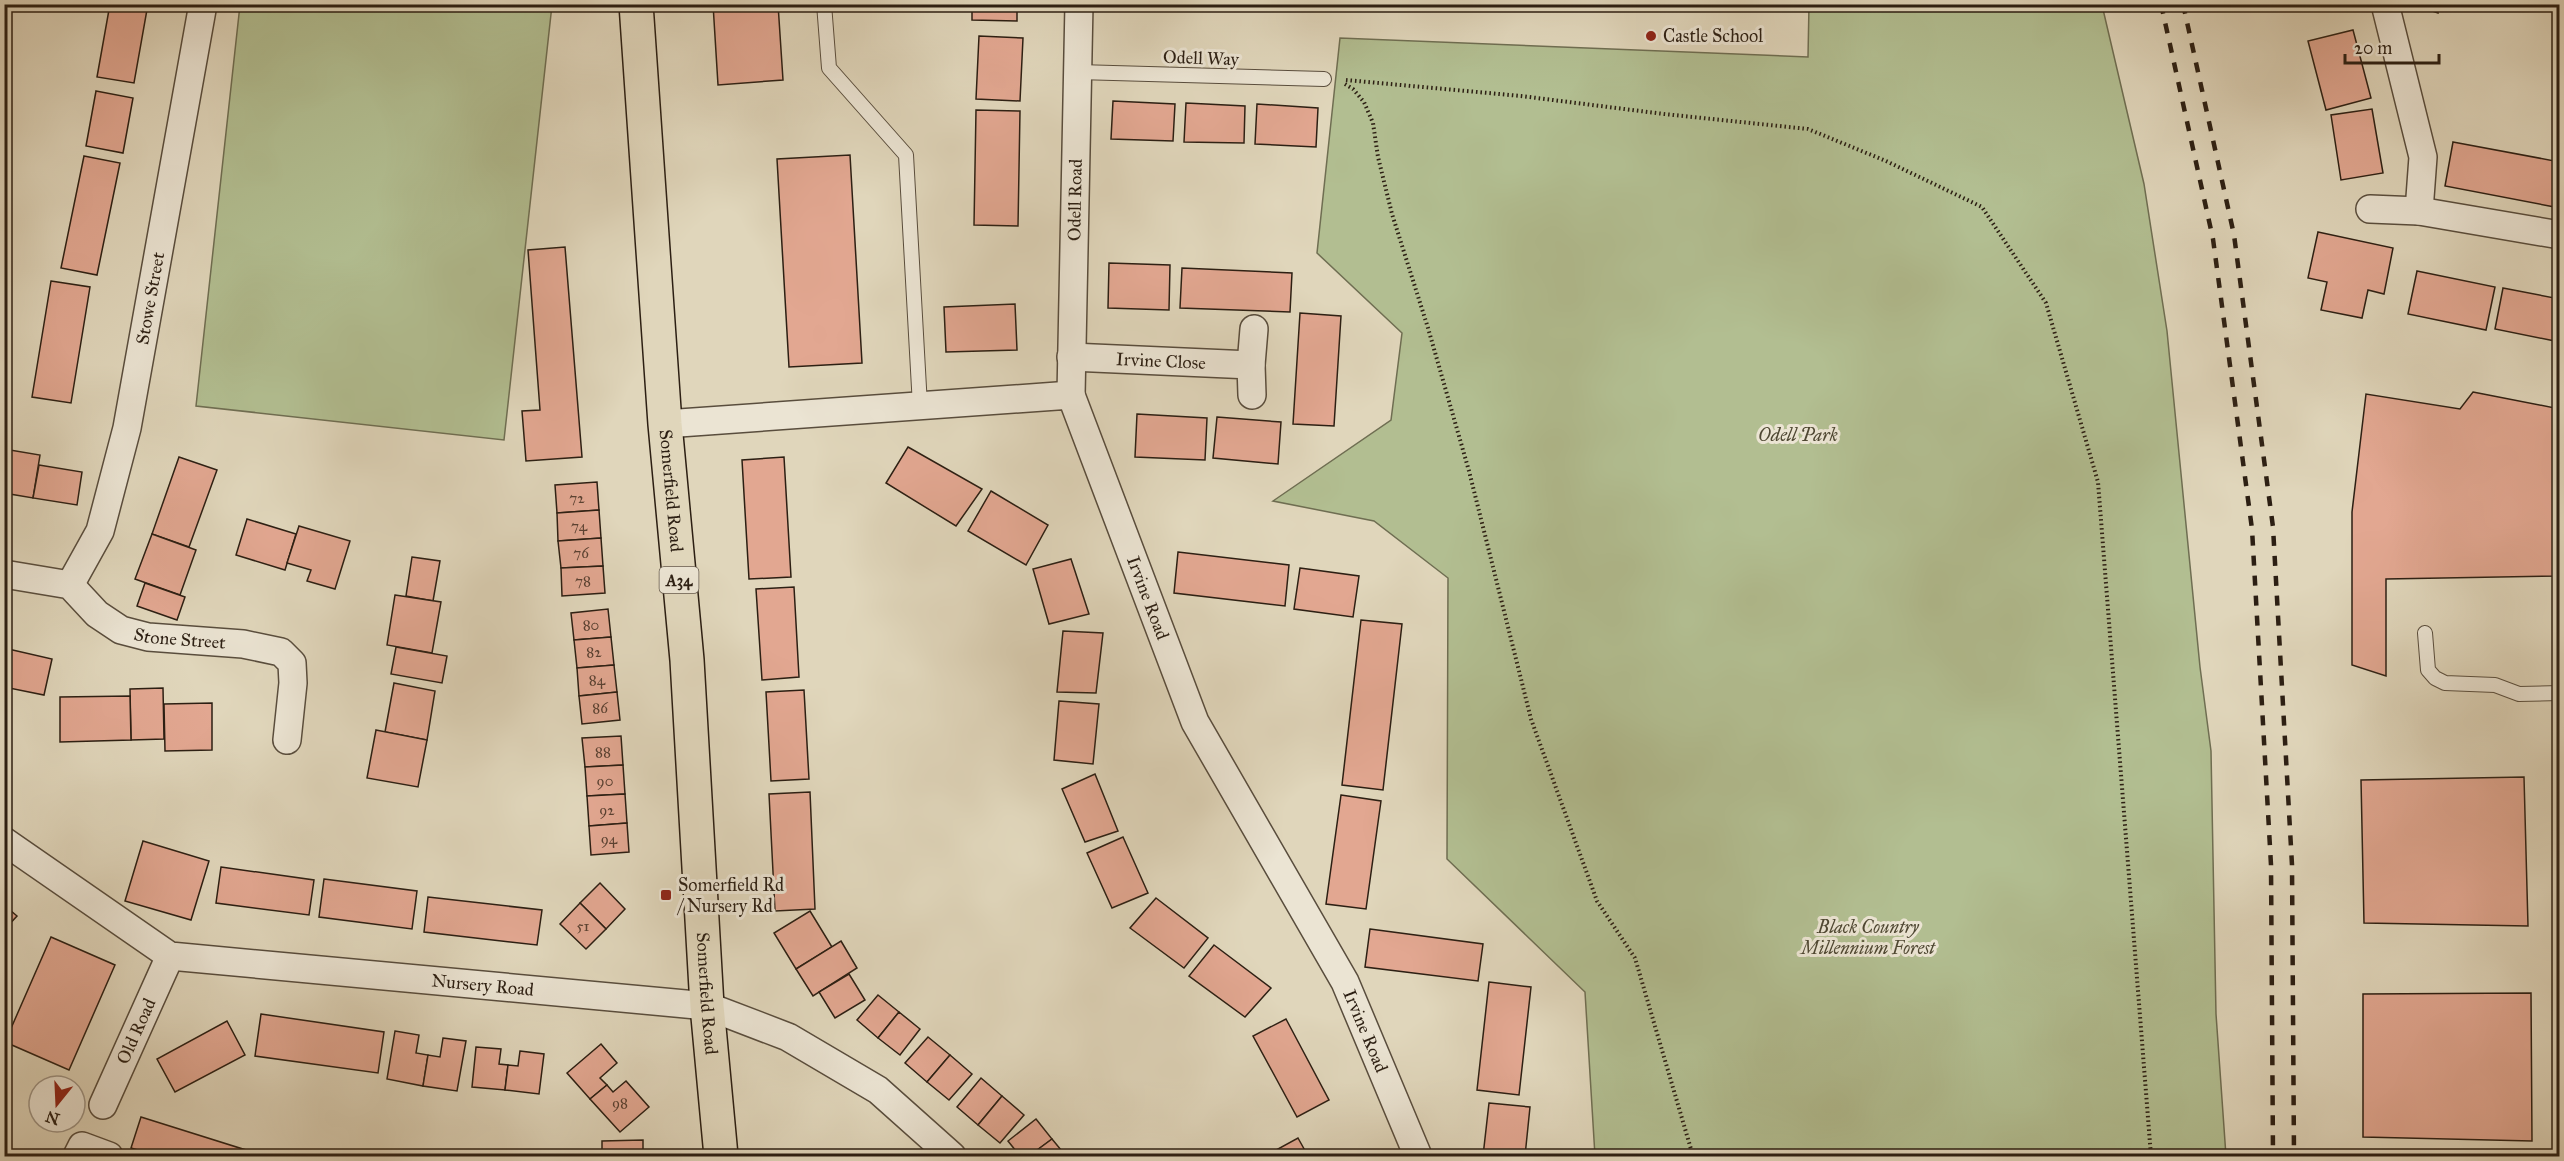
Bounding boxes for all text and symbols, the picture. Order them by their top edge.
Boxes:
place label: Castle School [1663,25,1763,47]
scale bar [2345,27,2440,65]
marker: Castle School [1644,29,1658,43]
text: 20 m [2354,37,2392,59]
street label: Odell Way [1163,46,1240,70]
street label: Odell Road [1063,159,1087,241]
street label: Stowe Street [131,250,169,346]
street label: Irvine Close [1116,348,1206,374]
park label: Odell Park [1758,424,1838,446]
street label: Somerfield Road [655,428,688,553]
house number: 72 [569,489,585,507]
house number: 74 [571,517,588,535]
house number: 76 [573,544,590,562]
street label: Irvine Road [1122,553,1174,643]
road number: A34 [660,567,698,593]
house number: 78 [575,572,591,590]
house number: 80 [583,616,599,634]
street label: Stone Street [132,623,227,654]
house number: 82 [586,643,602,661]
house number: 84 [589,671,606,689]
house number: 86 [592,699,609,717]
house number: 88 [595,743,611,761]
house number: 90 [597,772,613,790]
house number: 92 [599,801,615,819]
house number: 94 [601,830,618,848]
place label: Somerfield Rd / Nursery Rd [676,874,784,917]
marker: Somerfield Rd / Nursery Rd [659,888,673,902]
park label: Black Country Millennium Forest [1799,916,1936,959]
house number: 51 [577,917,590,935]
street label: Somerfield Road [692,931,722,1056]
street label: Nursery Road [430,969,535,1001]
street label: Irvine Road [1338,986,1393,1076]
street label: Old Road [112,995,161,1068]
north arrow [27,1074,87,1134]
house number: 98 [612,1094,628,1112]
text: N [43,1107,62,1129]

